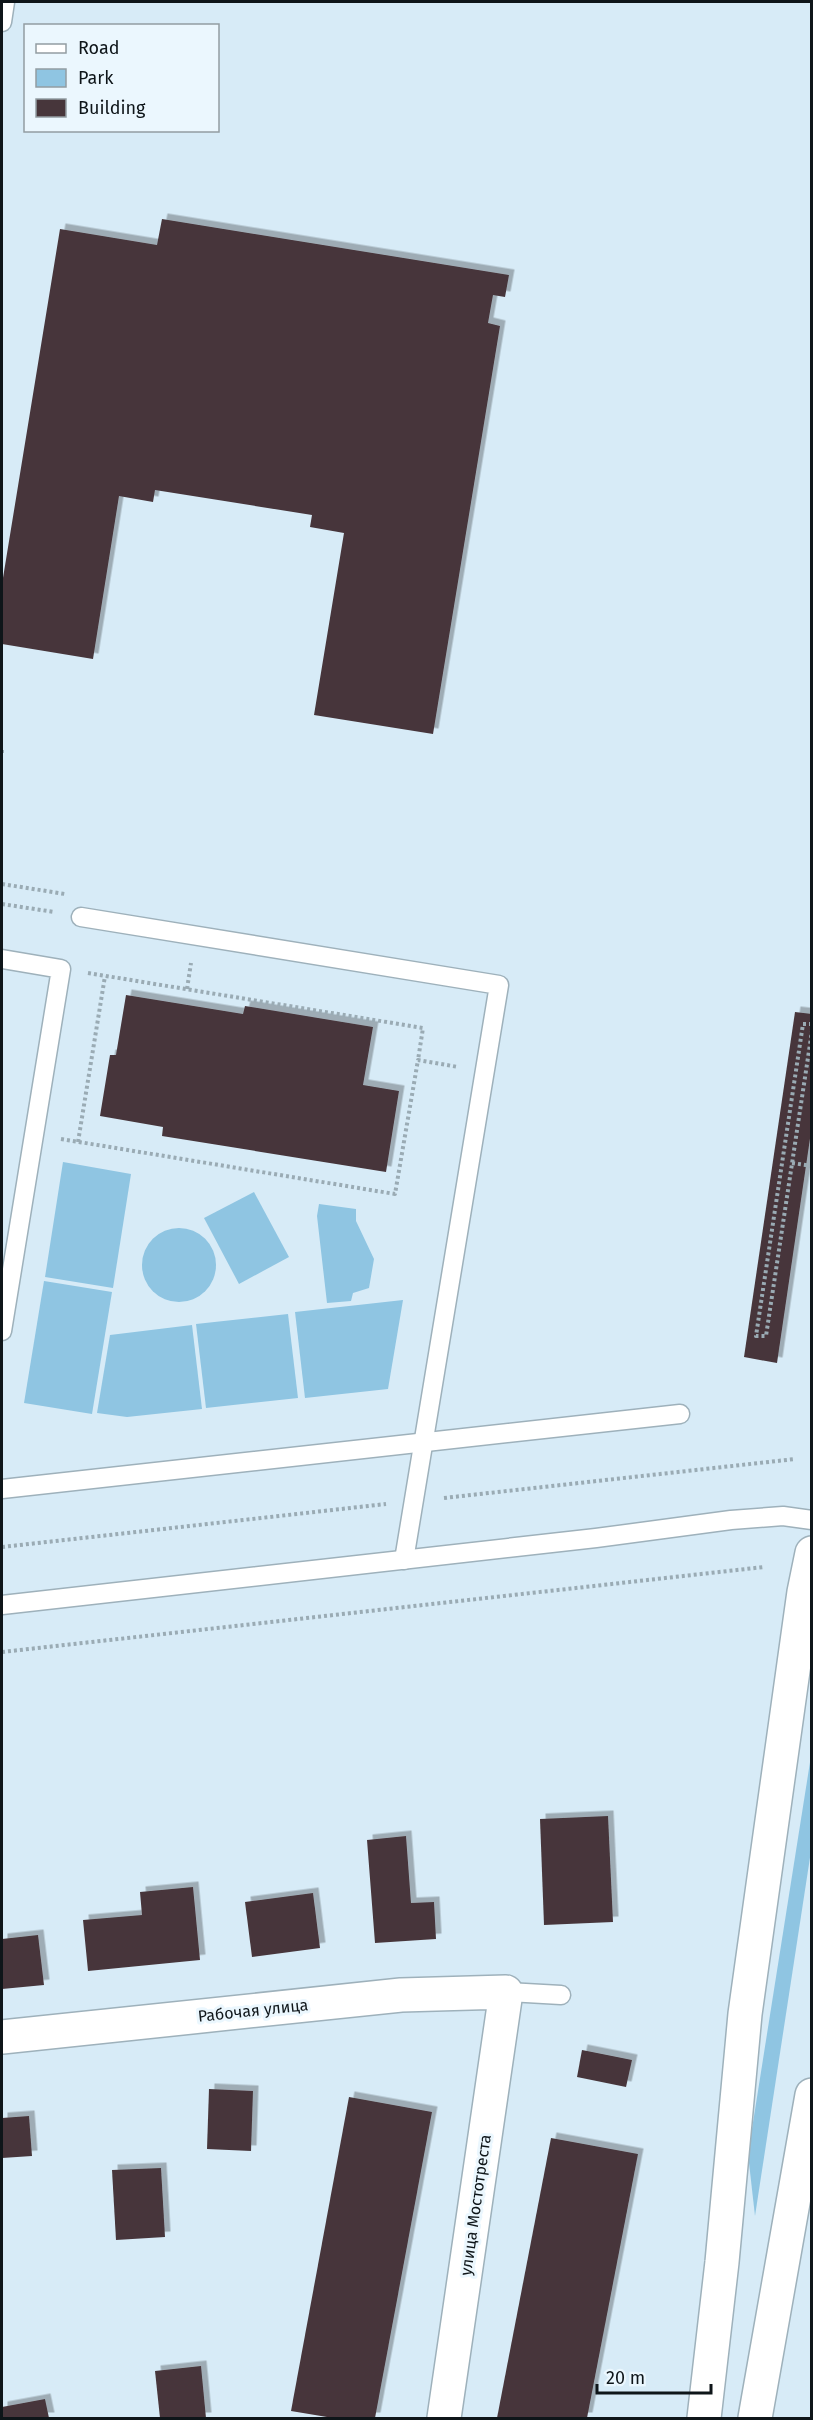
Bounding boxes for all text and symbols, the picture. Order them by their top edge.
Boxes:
legend [24,24,219,132]
text: Road [78,37,120,59]
text: Park [78,67,114,89]
text: Building [78,97,146,119]
street label: Рабочая улица [197,1995,309,2026]
street label: улица Мостотреста [456,2133,495,2277]
scale bar [597,2357,711,2395]
text: 20 m [606,2367,645,2389]

